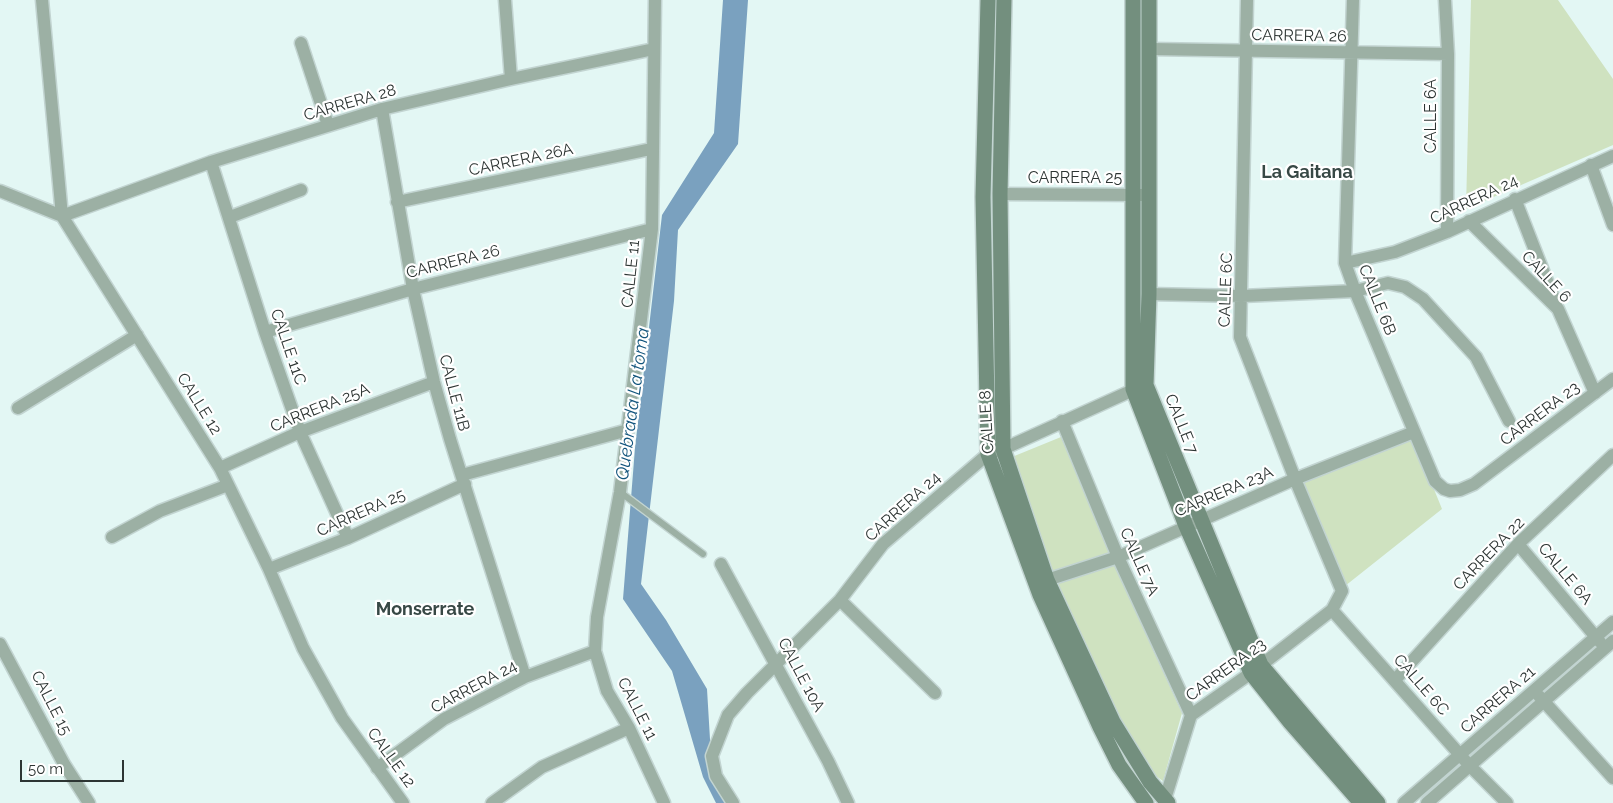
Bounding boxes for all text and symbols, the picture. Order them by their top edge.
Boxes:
street label: CARRERA 26 [1251,26,1347,46]
street label: CALLE 6A [1421,79,1441,153]
street label: CARRERA 28 [302,81,398,125]
street label: CARRERA 26A [467,140,575,180]
district label: La Gaitana [1261,162,1353,184]
street label: CARRERA 25 [1028,168,1122,188]
street label: CARRERA 24 [1427,171,1521,229]
street label: CALLE 11 [618,239,644,309]
street label: CARRERA 26 [404,241,502,283]
street label: CALLE 6 [1517,247,1575,307]
street label: CALLE 6C [1215,252,1237,328]
street label: CALLE 6B [1354,262,1400,338]
street label: CALLE 11C [266,307,310,387]
water label: Quebrada La toma [612,326,654,482]
street label: CALLE 11B [435,353,473,433]
street label: CALLE 12 [172,370,226,438]
street label: CARRERA 23 [1497,378,1583,450]
street label: CARRERA 25A [268,379,372,437]
street label: CALLE 8 [976,390,998,454]
street label: CALLE 7 [1160,391,1202,457]
street label: CARRERA 23A [1172,463,1276,521]
street label: CARRERA 24 [861,468,945,546]
street label: CARRERA 25 [314,485,408,541]
street label: CARRERA 22 [1449,513,1529,595]
street label: CALLE 7A [1115,525,1163,599]
street label: CALLE 6A [1534,539,1596,609]
district label: Monserrate [376,599,474,621]
street label: CARRERA 23 [1182,634,1270,706]
street label: CALLE 10A [773,635,829,715]
street label: CALLE 6C [1389,650,1453,720]
street label: CARRERA 24 [428,656,520,718]
street label: CARRERA 21 [1457,662,1539,738]
street label: CALLE 15 [27,668,75,738]
street label: CALLE 11 [613,674,661,744]
street label: CALLE 12 [363,724,419,792]
scale bar [22,750,126,782]
text: 50 m [28,760,63,778]

